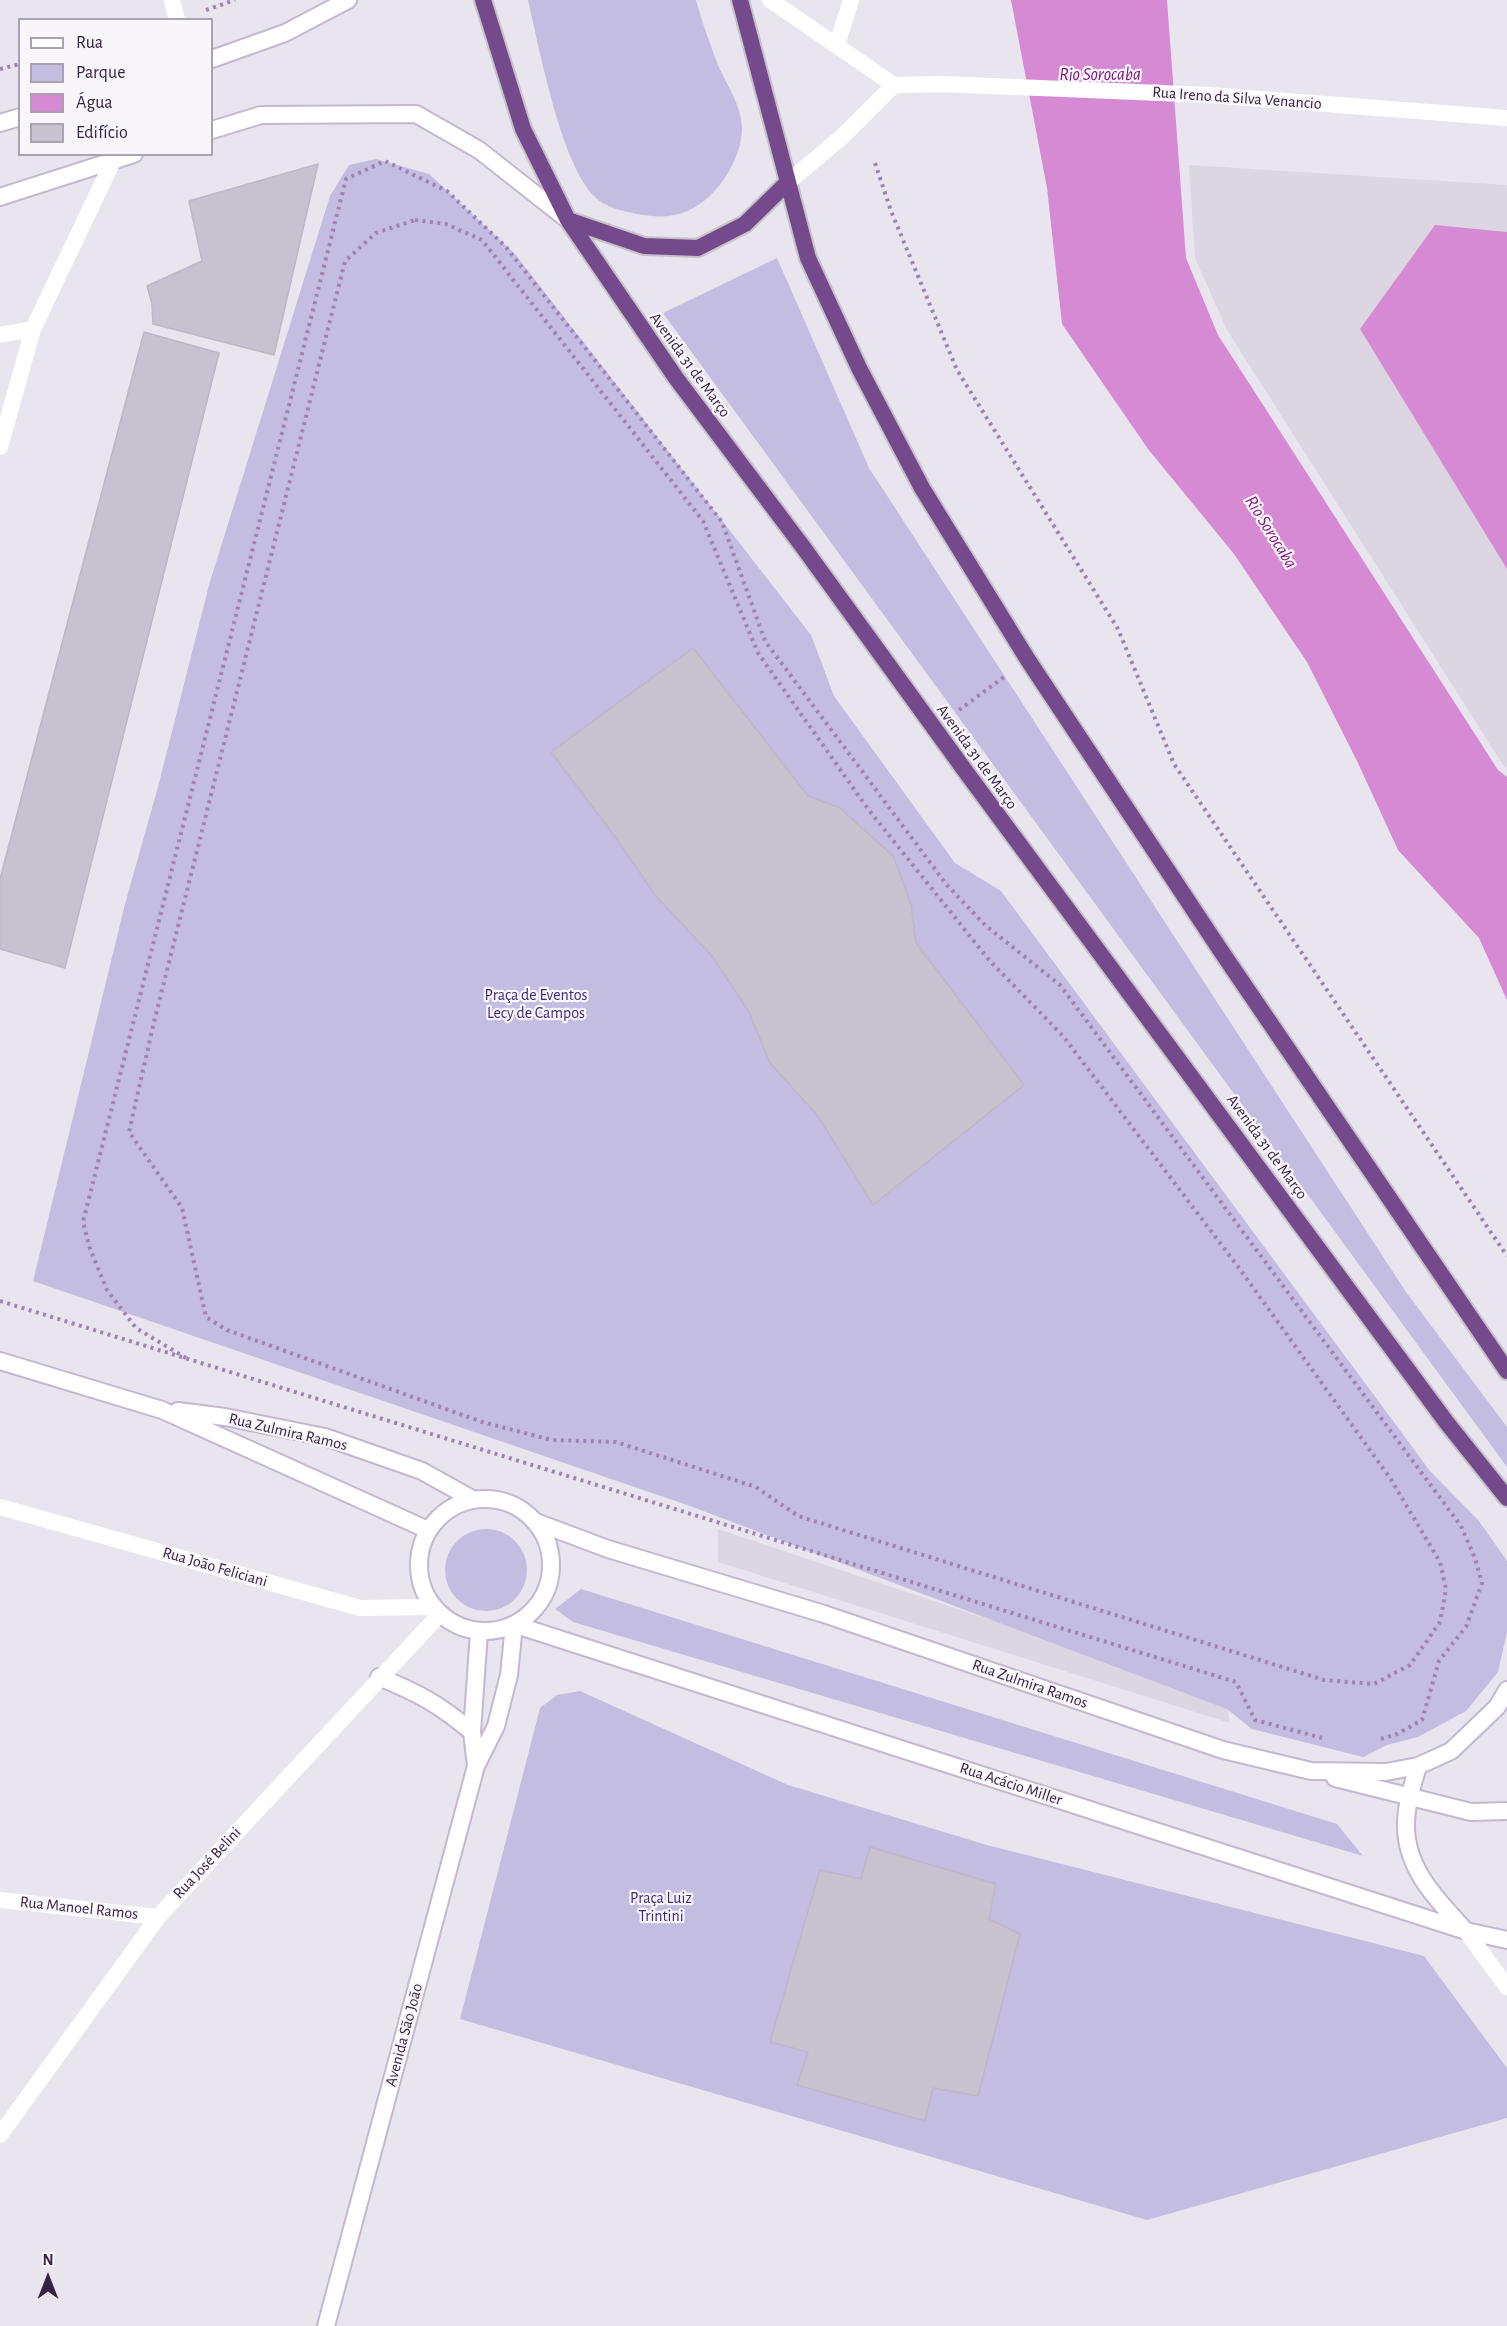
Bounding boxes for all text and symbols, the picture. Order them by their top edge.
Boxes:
legend [18,18,213,156]
text: Rua [76,34,103,52]
text: Parque [76,64,125,82]
water label: Rio Sorocaba [1059,64,1141,86]
street label: Rua Ireno da Silva Venancio [1152,83,1322,113]
text: Água [76,94,113,112]
text: Edifício [76,124,128,142]
street label: Avenida 31 de Março [645,309,735,421]
water label: Rio Sorocaba [1240,492,1302,572]
street label: Avenida 31 de Março [932,701,1022,813]
park label: Praça de Eventos Lecy de Campos [485,985,587,1023]
street label: Avenida 31 de Março [1222,1091,1312,1203]
street label: Rua Zulmira Ramos [227,1409,349,1455]
street label: Rua João Feliciani [160,1543,270,1591]
street label: Rua Zulmira Ramos [970,1655,1090,1713]
street label: Rua Acácio Miller [957,1758,1065,1810]
street label: Rua José Belini [169,1823,245,1903]
park label: Praça Luiz Trintini [630,1888,692,1926]
street label: Rua Manoel Ramos [19,1892,139,1924]
street label: Avenida São João [381,1981,427,2089]
north arrow [18,2248,78,2308]
text: N [42,2252,54,2268]

